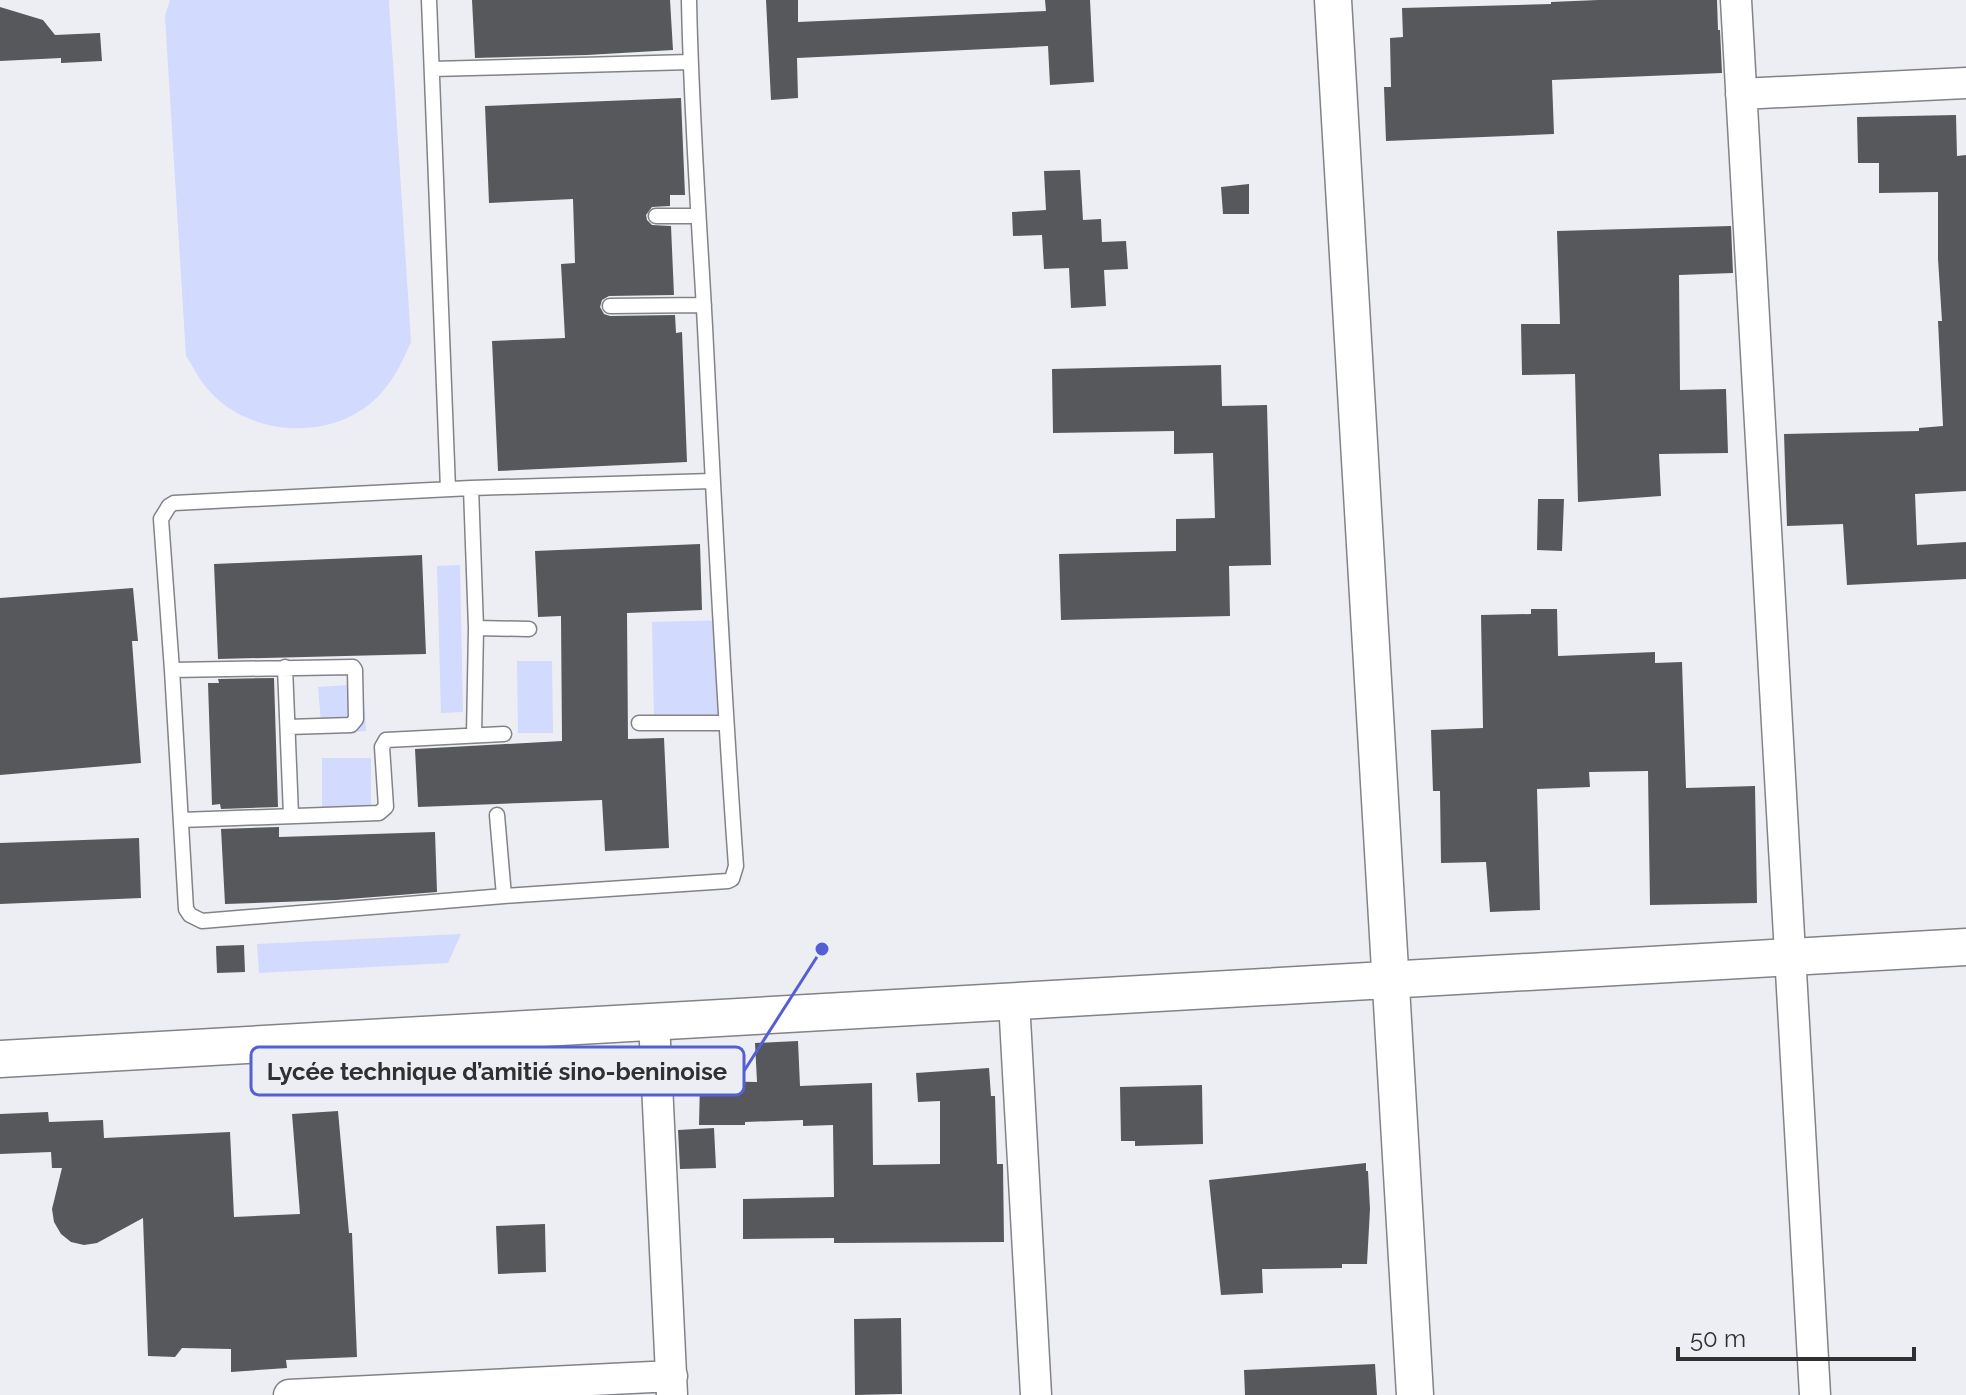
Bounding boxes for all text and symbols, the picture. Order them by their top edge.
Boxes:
callout: Lycée technique d’amitié sino-beninoise [251,1047,744,1095]
text: Lycée technique d’amitié sino-beninoise [267,1057,727,1086]
scale bar [1678,1311,1914,1361]
text: 50 m [1690,1324,1746,1353]

